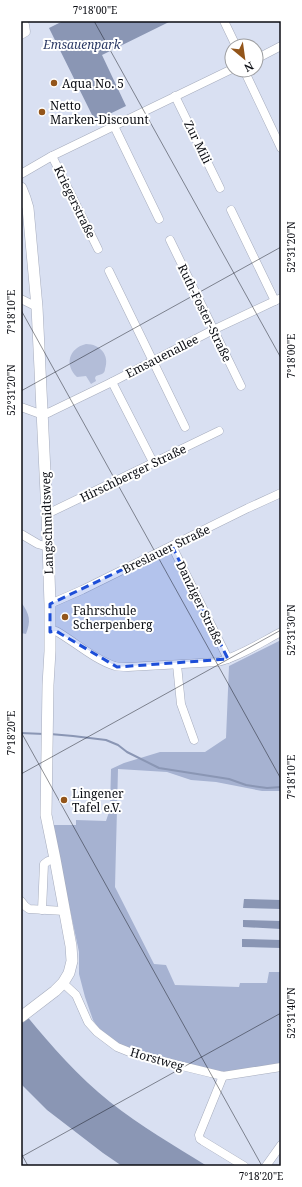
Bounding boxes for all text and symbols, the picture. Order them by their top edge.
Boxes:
text: 7°18'00"E [73,3,117,17]
park label: Emsauenpark [42,36,122,53]
north arrow [224,38,264,78]
text: N [241,59,257,76]
place label: Aqua No. 5 [62,75,124,92]
marker: Aqua No. 5 [49,78,59,88]
place label: Netto Marken-Discount [50,97,149,128]
marker: Netto Marken-Discount [37,107,47,117]
street label: Zur Mili [180,118,216,167]
street label: Kriegerstraße [50,163,100,241]
text: 52°31'20"N [284,221,298,273]
street label: Ruth-Foster-Straße [174,261,236,365]
text: 7°18'10"E [4,290,18,334]
street label: Emsauenallee [123,330,201,382]
text: 7°18'00"E [284,334,298,378]
text: 52°31'20"N [4,364,18,416]
street label: Hirschberger Straße [77,440,189,506]
street label: Langschmidtsweg [37,471,57,575]
street label: Breslauer Straße [119,520,213,578]
street label: Danziger Straße [172,558,228,648]
place label: Fahrschule Scherpenberg [73,602,153,633]
text: 52°31'30"N [284,604,298,656]
marker: Fahrschule Scherpenberg [60,612,70,622]
text: 7°18'20"E [4,711,18,755]
text: 7°18'10"E [284,755,298,799]
place label: Lingener Tafel e.V. [72,785,124,816]
marker: Lingener Tafel e.V. [59,795,69,805]
text: 52°31'40"N [284,987,298,1039]
street label: Horstweg [128,1043,186,1075]
text: 7°18'20"E [239,1169,283,1183]

